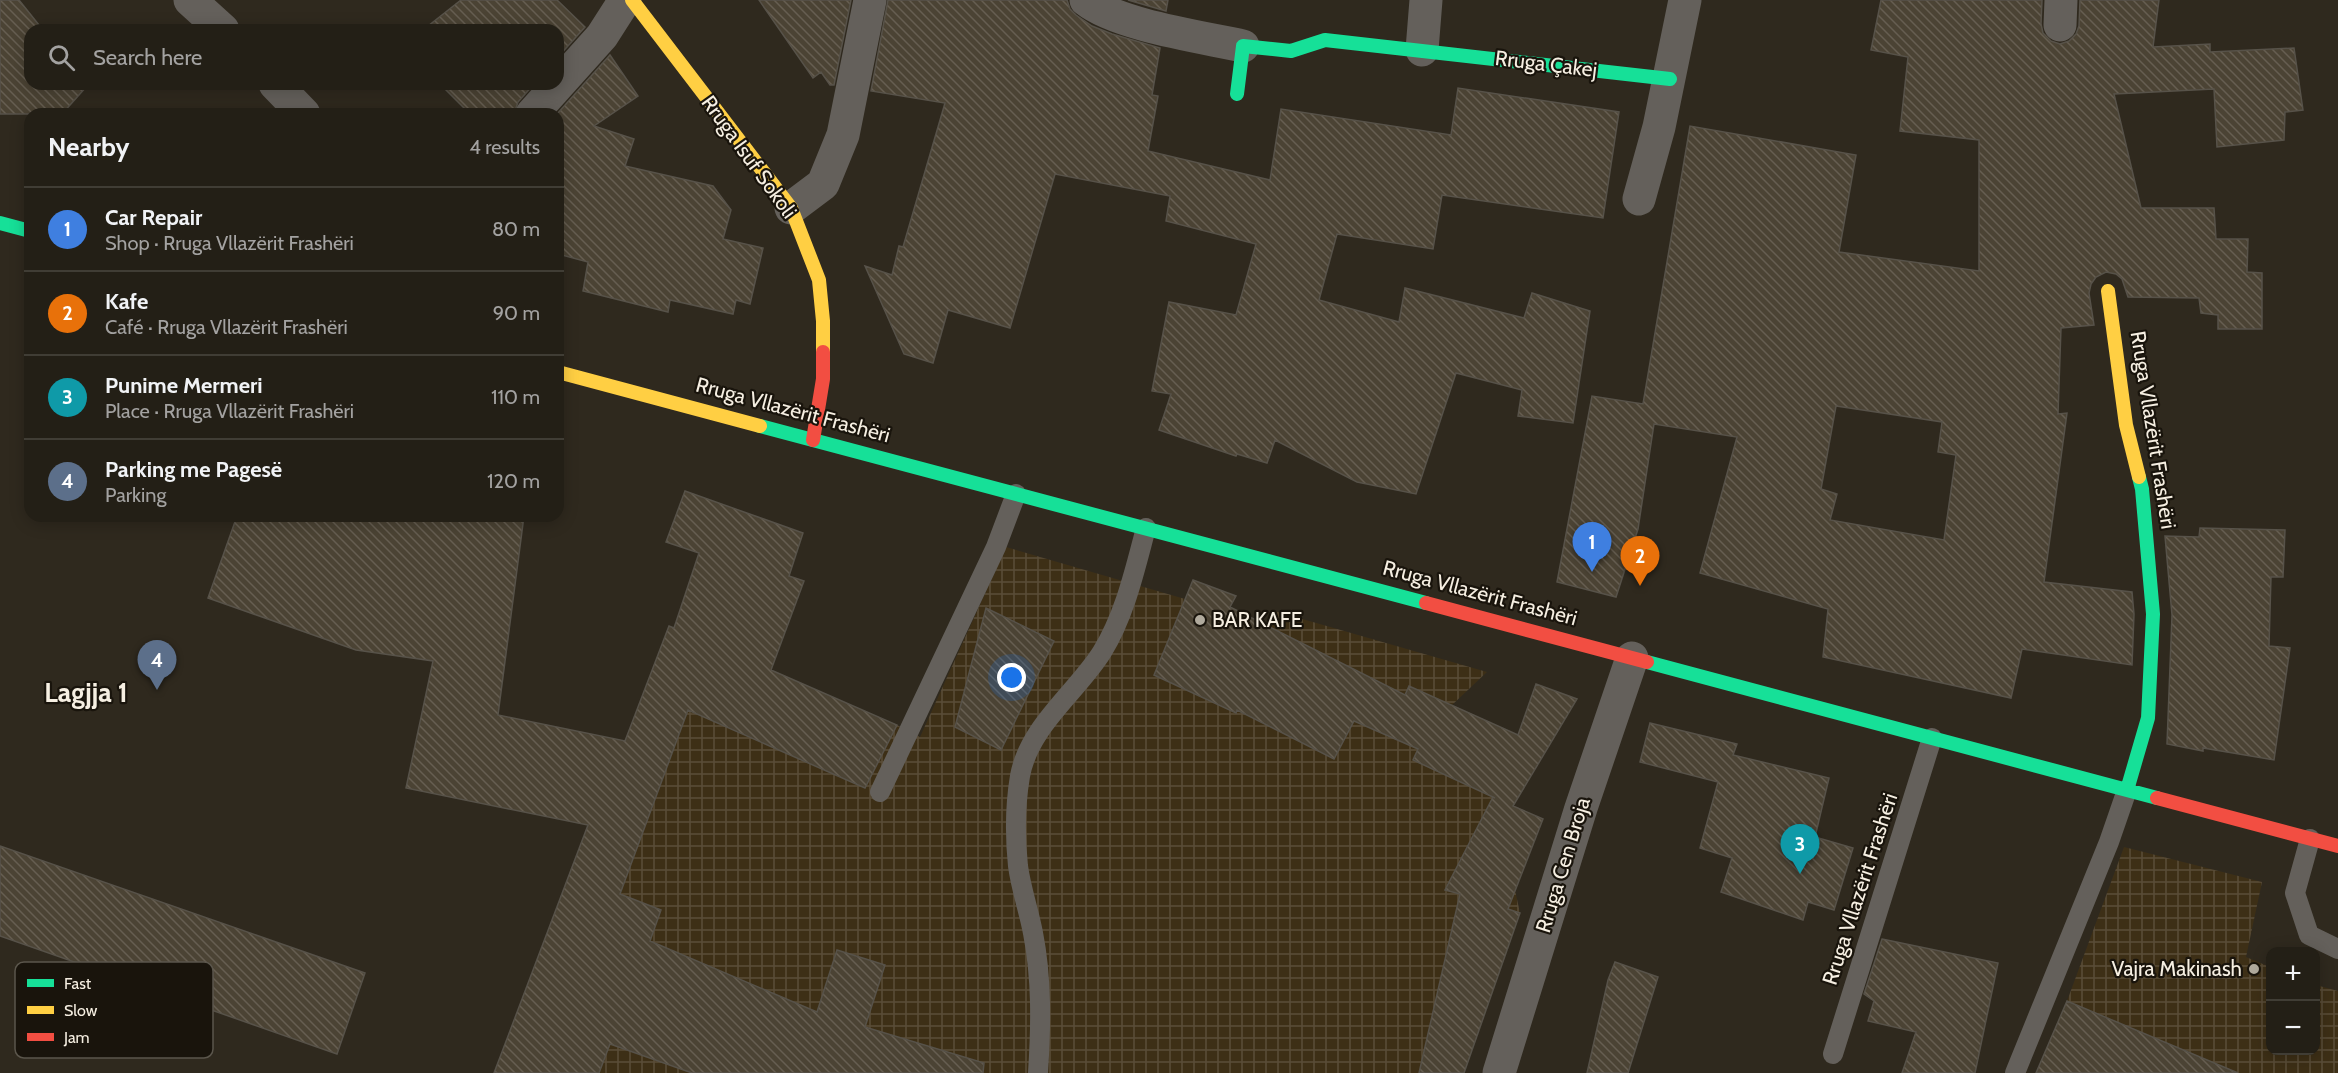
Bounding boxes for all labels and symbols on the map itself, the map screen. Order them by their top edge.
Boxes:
street label: Rruga Çakej [1494,45,1598,83]
street label: Rruga Isuf Sokoli [696,90,802,223]
street label: Rruga Vllazërit Frashëri [2126,329,2181,531]
street label: Rruga Vllazërit Frashëri [693,372,893,447]
pin: 1 [1572,522,1612,572]
pin: 2 [1620,536,1660,586]
street label: Rruga Vllazërit Frashëri [1380,555,1580,630]
place label: BAR KAFE [1212,607,1302,632]
marker: BAR KAFE [1193,613,1207,627]
pin: 4 [138,640,176,690]
your location [997,663,1026,692]
district label: Lagjja 1 [44,676,128,709]
street label: Rruga Vllazërit Frashëri [1817,790,1902,988]
street label: Rruga Cen Broja [1530,794,1596,936]
pin: 3 [1780,824,1820,874]
place label: Vajra Makinash [2111,956,2242,982]
legend [15,962,213,1058]
marker: Vajra Makinash [2247,962,2261,976]
text: Fast [64,974,92,993]
text: Slow [64,1001,98,1020]
text: Jam [63,1028,90,1047]

